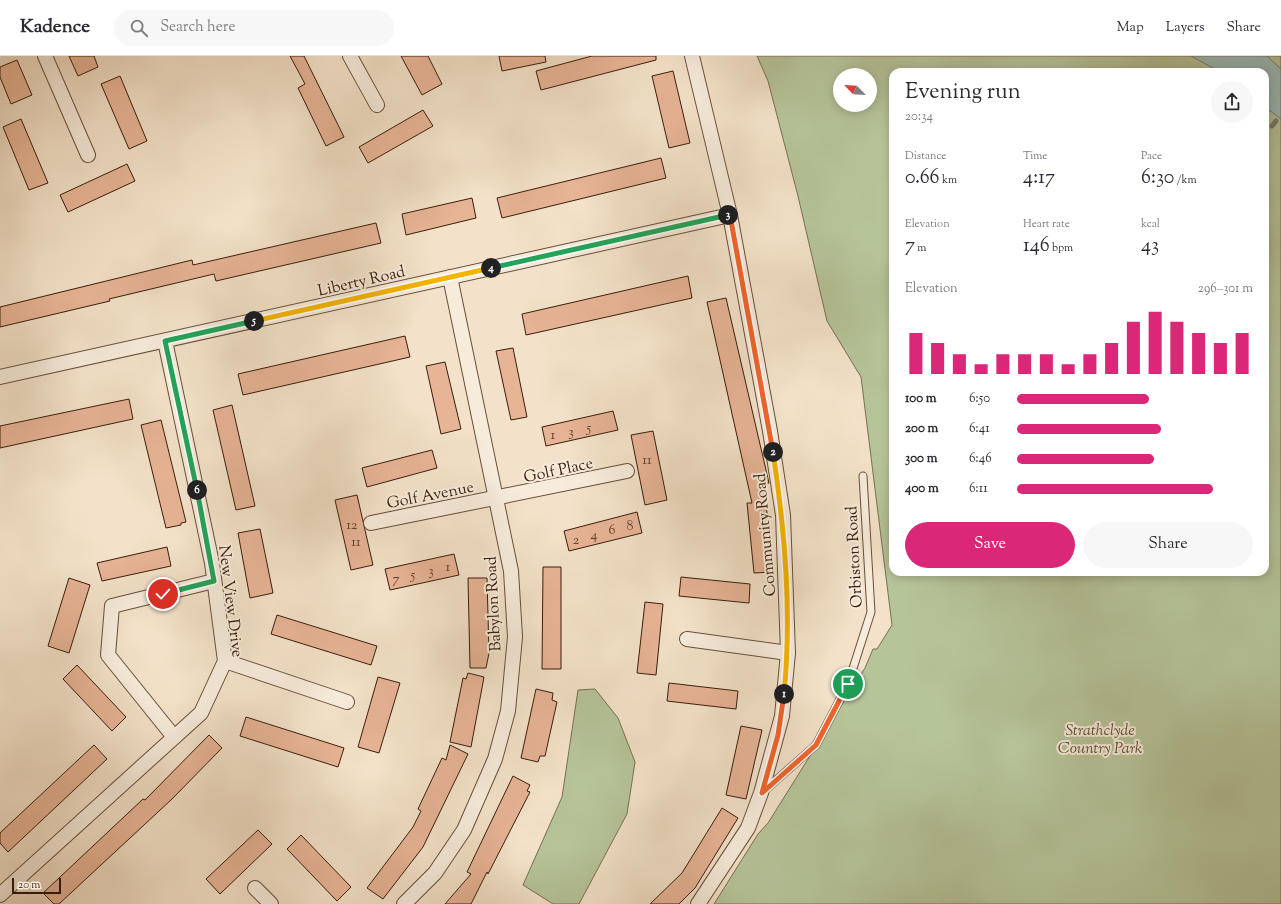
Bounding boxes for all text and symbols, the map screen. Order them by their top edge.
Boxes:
search box [114,10,394,46]
text: Kadence [20,14,90,41]
icon: search [128,17,150,39]
text: Search here [160,17,235,38]
text: Map [1117,18,1144,38]
text: Layers [1166,18,1204,38]
text: Share [1226,18,1261,38]
north arrow [833,68,877,112]
map controls [833,68,877,112]
text: Evening run [905,77,1021,109]
button: share [1211,81,1253,123]
text: 20:34 [905,108,933,126]
text: Distance [905,148,946,164]
text: Time [1023,148,1047,164]
text: Pace [1141,148,1162,164]
text: 0.66 [905,164,940,193]
text: 4:17 [1023,164,1055,193]
text: 6:30 [1141,164,1174,193]
text: km [940,172,957,188]
text: /km [1174,172,1197,188]
pin: 3 [718,205,738,225]
text: 3 [726,207,730,223]
text: Elevation [905,216,950,232]
text: Heart rate [1023,216,1070,232]
text: kcal [1141,216,1160,232]
text: 7 [905,232,915,261]
text: 146 [1023,232,1050,261]
text: 43 [1141,232,1159,261]
text: m [915,240,926,256]
text: bpm [1050,240,1073,256]
pin: 4 [481,258,501,278]
text: 4 [488,260,494,276]
street label: Liberty Road [316,261,408,304]
text: Elevation [905,280,958,298]
text: 296–301 m [1198,280,1253,298]
pin: 5 [244,311,264,331]
text: 5 [252,313,256,329]
text: 100 m [905,390,937,408]
text: 6:50 [969,390,990,408]
house number: 5 [586,419,592,439]
text: 200 m [905,420,938,438]
text: 6:41 [969,420,990,438]
house number: 3 [568,423,574,443]
house number: 1 [551,426,556,446]
pin: 2 [763,442,783,462]
text: 2 [770,444,776,460]
text: 300 m [905,450,937,468]
text: 6:46 [969,450,992,468]
house number: 11 [642,451,652,471]
street label: Golf Place [522,453,595,490]
street label: Community Road [750,472,783,597]
street label: Golf Avenue [385,477,476,516]
pin: 6 [187,480,207,500]
text: 400 m [905,480,939,498]
text: 6:11 [969,480,988,498]
text: 6 [194,482,200,498]
street label: Orbiston Road [841,505,870,608]
house number: 12 [346,516,358,536]
house number: 8 [627,517,634,537]
house number: 6 [609,521,616,541]
button: Save [905,522,1075,568]
button: Share [1083,522,1253,568]
house number: 4 [590,526,598,546]
house number: 2 [573,531,580,551]
house number: 11 [351,533,361,553]
street label: New View Drive [211,544,248,659]
street label: Babylon Road [481,556,508,652]
house number: 1 [446,558,451,578]
house number: 3 [428,562,434,582]
house number: 5 [410,566,416,586]
house number: 7 [392,570,400,590]
pin [146,577,180,611]
icon: check [152,583,174,605]
pin [831,667,865,701]
icon: arrive [837,673,859,695]
pin: 1 [774,684,794,704]
text: 1 [782,686,786,702]
park label: Strathclyde Country Park [1058,720,1142,761]
scale bar [12,876,61,895]
text: 20 m [18,877,40,893]

